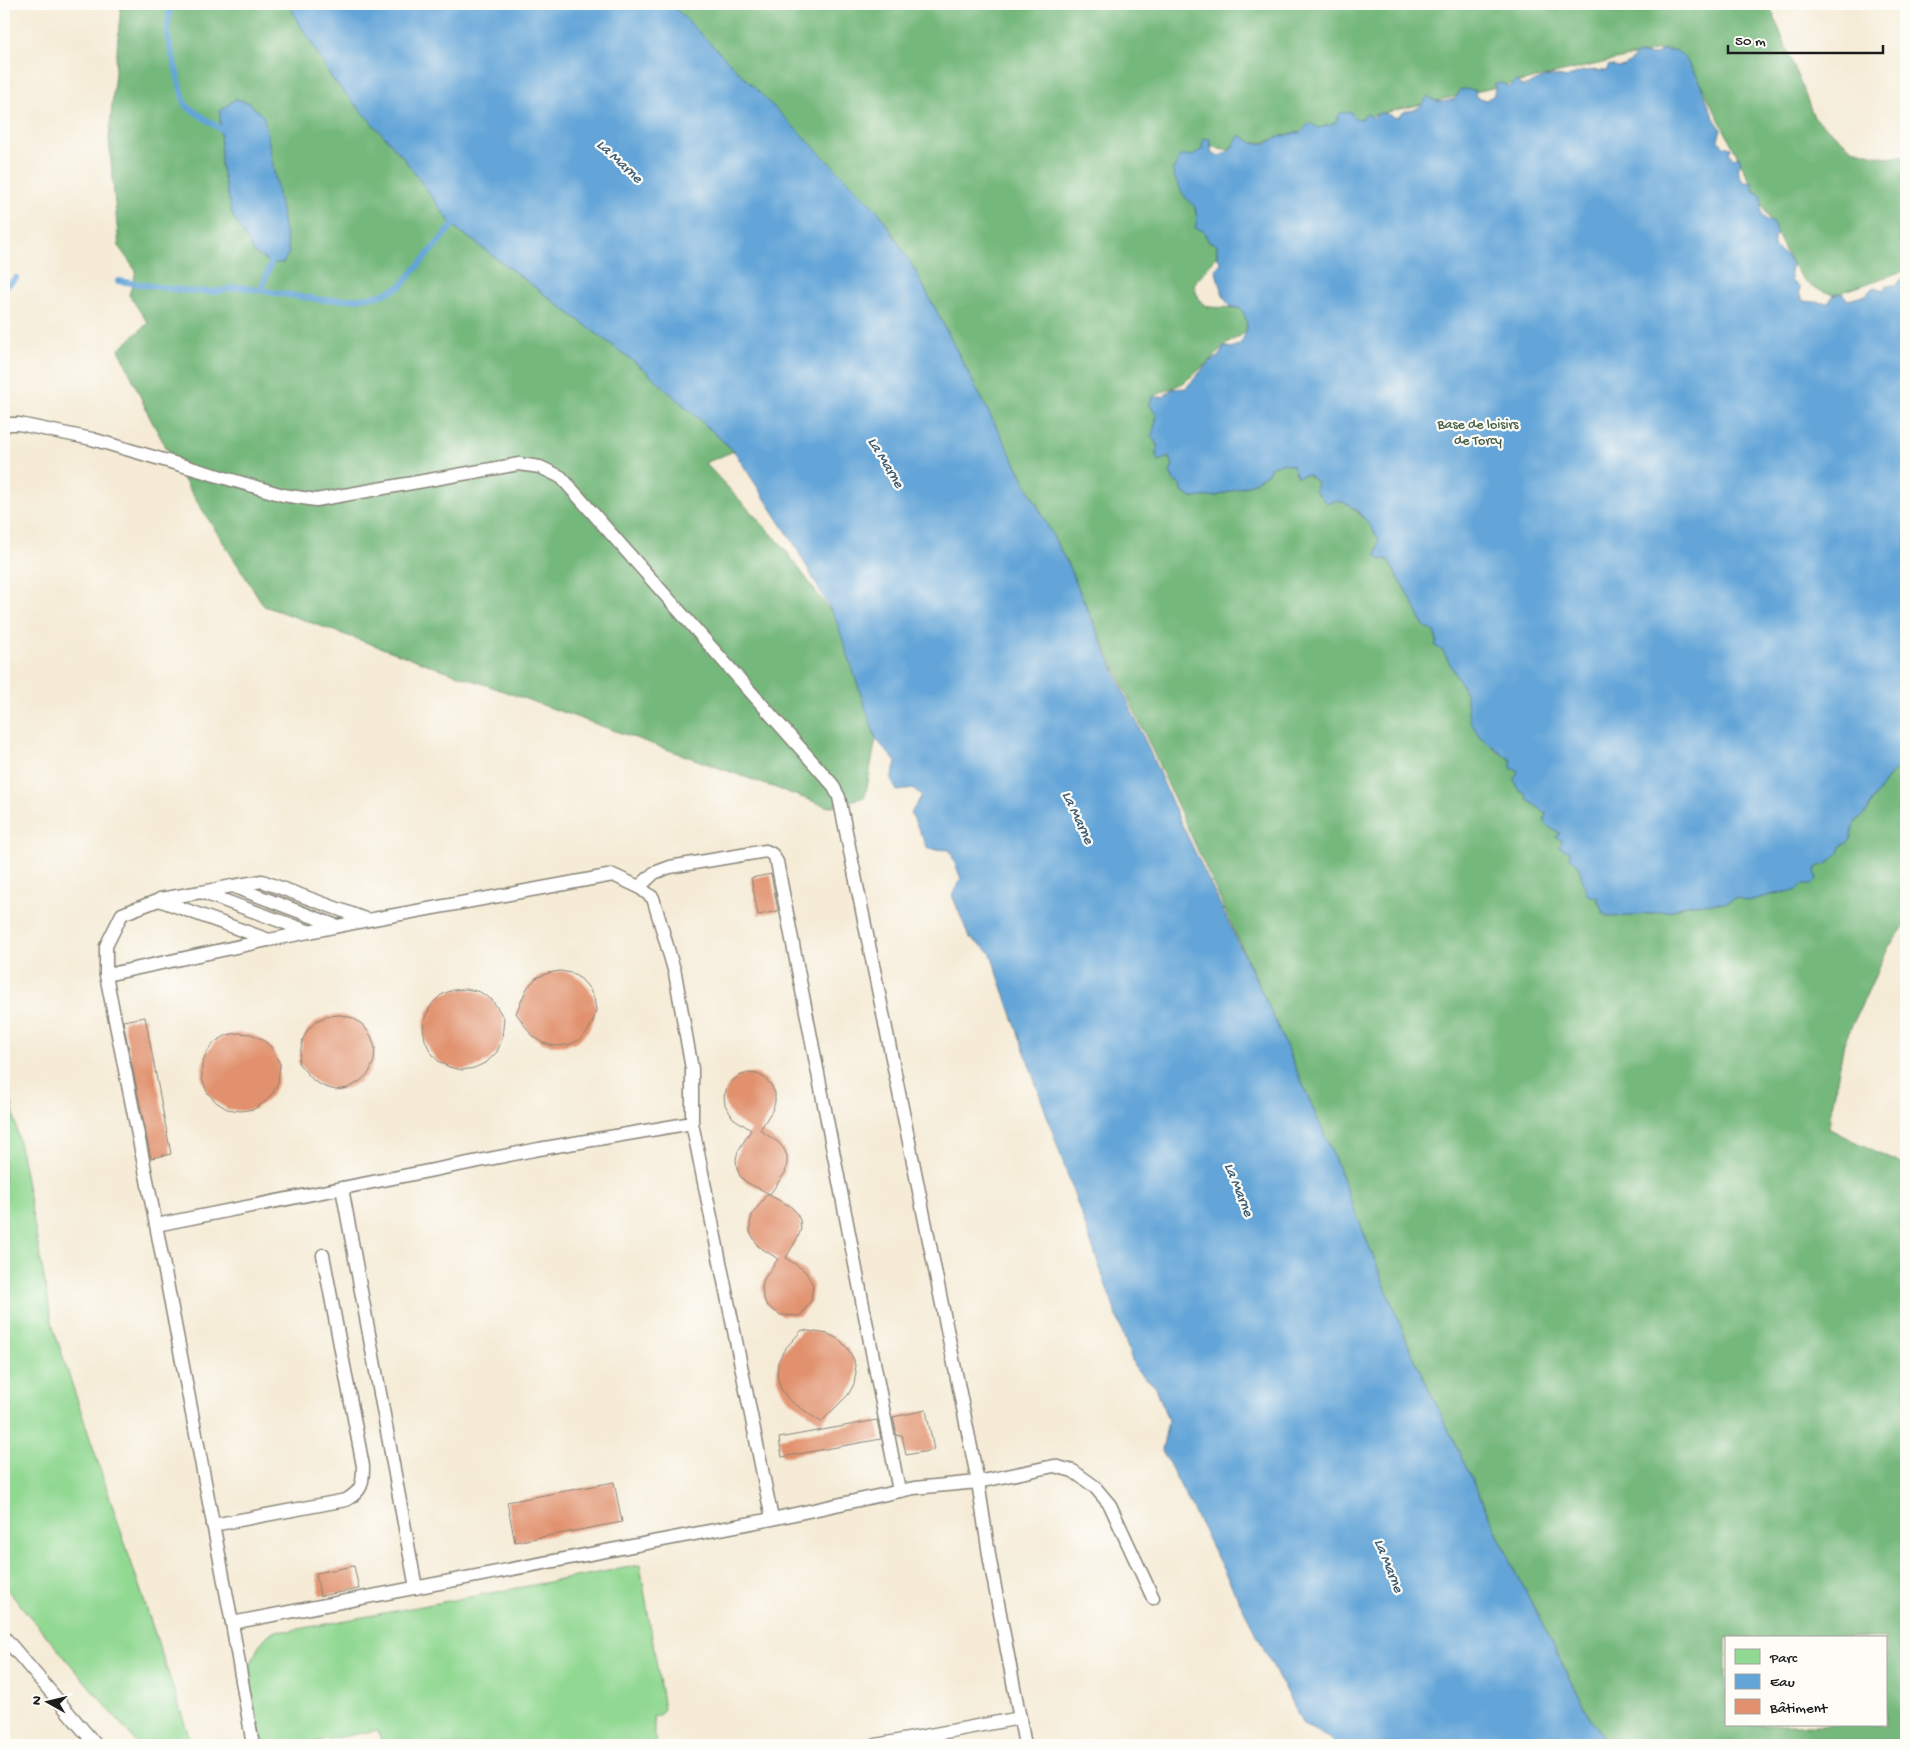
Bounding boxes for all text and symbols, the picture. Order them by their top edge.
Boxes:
scale bar [1728,22,1882,54]
text: 50 m [1735,33,1766,51]
water label: La Marne [592,136,647,189]
park label: Base de loisirs de Torcy [1436,417,1519,450]
water label: La Marne [863,434,908,493]
water label: La Marne [1057,789,1098,848]
water label: La Marne [1219,1161,1257,1221]
water label: La Marne [1369,1537,1407,1597]
legend [1725,1636,1888,1726]
text: Parc [1769,1650,1798,1668]
text: Eau [1770,1674,1795,1692]
north arrow [22,1676,72,1726]
text: N [29,1695,47,1706]
text: Bâtiment [1769,1700,1829,1718]

